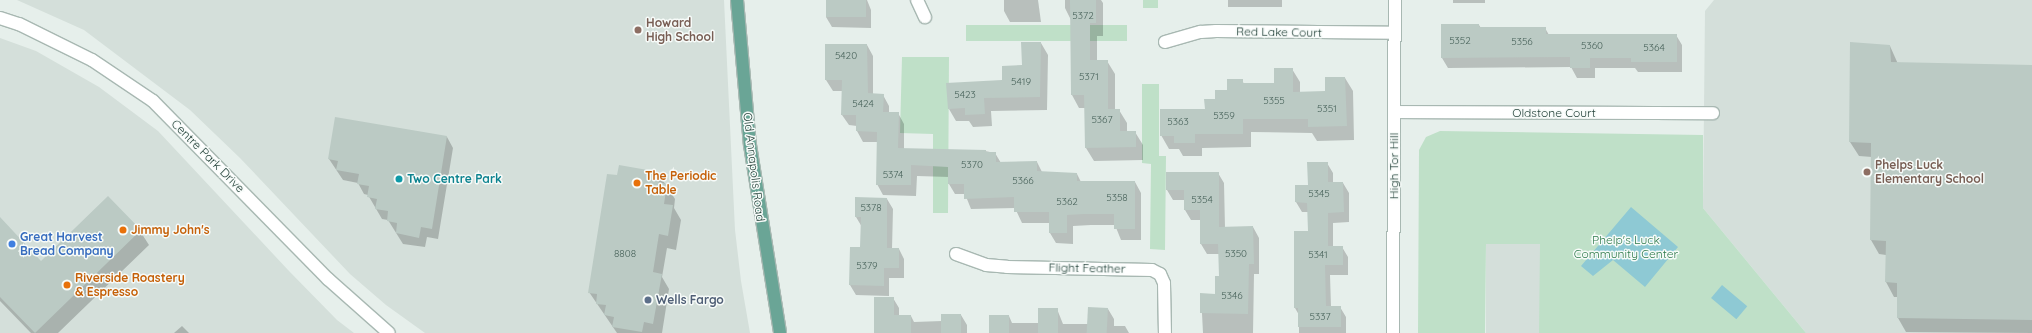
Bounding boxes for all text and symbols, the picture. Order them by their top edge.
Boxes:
house number: 5372 [1072,10,1094,22]
place label: Howard High School [646,16,714,44]
street label: Red Lake Court [1236,24,1322,40]
marker: Howard High School [633,25,643,35]
house number: 5352 [1449,35,1471,47]
house number: 5356 [1511,36,1533,48]
house number: 5360 [1581,40,1603,52]
house number: 5364 [1643,42,1665,54]
house number: 5420 [835,50,857,62]
house number: 5371 [1079,71,1099,83]
house number: 5419 [1011,76,1031,88]
house number: 5423 [954,89,976,101]
house number: 5355 [1263,95,1285,107]
house number: 5424 [852,98,874,110]
house number: 5351 [1317,103,1337,115]
street label: Oldstone Court [1512,106,1596,120]
house number: 5359 [1213,110,1235,122]
street label: Old Annapolis Road [740,112,768,222]
house number: 5367 [1091,114,1113,126]
street label: Centre Park Drive [168,116,248,196]
house number: 5363 [1167,116,1189,128]
street label: High Tor Hill [1387,133,1401,199]
place label: Phelps Luck Elementary School [1875,158,1984,186]
house number: 5370 [961,159,983,171]
marker: Phelps Luck Elementary School [1862,167,1872,177]
place label: The Periodic Table [645,169,716,197]
house number: 5374 [883,169,903,181]
place label: Two Centre Park [407,172,502,186]
marker: Two Centre Park [394,174,404,184]
house number: 5366 [1012,175,1034,187]
marker: The Periodic Table [632,178,642,188]
house number: 5345 [1308,188,1330,200]
house number: 5358 [1106,192,1128,204]
house number: 5354 [1191,194,1213,206]
house number: 5362 [1056,196,1078,208]
house number: 5378 [860,202,882,214]
place label: Jimmy John's [131,223,210,237]
marker: Jimmy John's [118,225,128,235]
place label: Great Harvest Bread Company [20,230,114,258]
park label: Phelp's Luck Community Center [1574,233,1678,261]
marker: Great Harvest Bread Company [7,239,17,249]
house number: 8808 [614,248,636,260]
house number: 5350 [1225,248,1247,260]
house number: 5341 [1308,249,1328,261]
house number: 5379 [856,260,878,272]
street label: Flight Feather [1048,260,1126,276]
place label: Riverside Roastery & Espresso [75,271,185,299]
marker: Riverside Roastery & Espresso [62,280,72,290]
house number: 5346 [1221,290,1243,302]
place label: Wells Fargo [656,293,724,307]
marker: Wells Fargo [643,295,653,305]
house number: 5337 [1309,311,1331,323]

